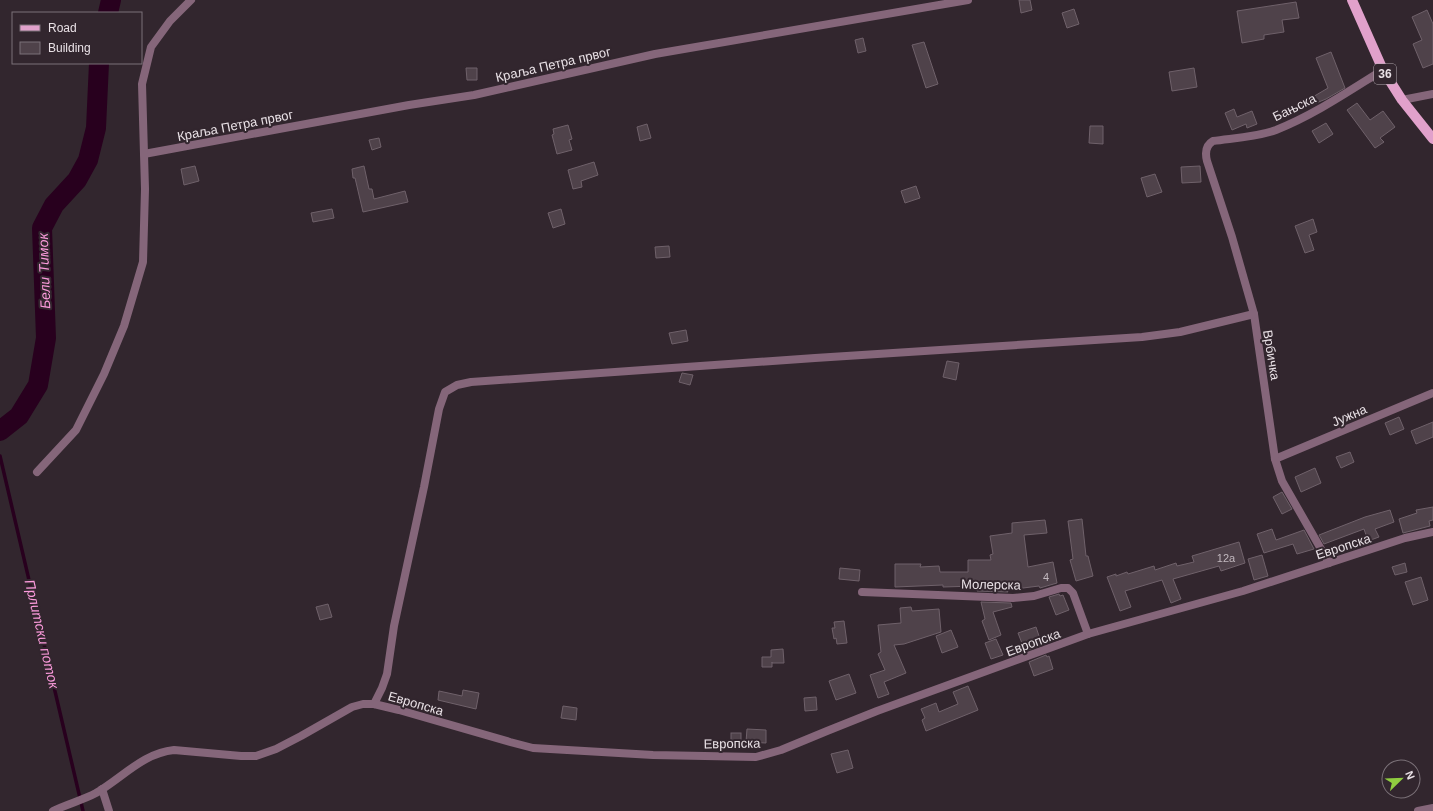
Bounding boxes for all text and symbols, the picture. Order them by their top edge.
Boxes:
legend [12,12,142,64]
text: Road [48,21,77,35]
text: Building [48,41,91,55]
street label: Краља Петра првог [494,44,612,85]
road number: 36 [1374,64,1396,84]
street label: Бањска [1270,90,1319,124]
street label: Краља Петра првог [176,107,295,144]
water label: Бели Тимок [35,231,53,309]
street label: Врбичка [1260,329,1283,382]
street label: Јужна [1330,401,1370,429]
street label: Европска [1314,530,1373,562]
house number: 12a [1217,552,1236,564]
house number: 4 [1043,571,1049,583]
street label: Молерска [961,576,1022,593]
water label: Прлитски поток [22,578,63,691]
street label: Европска [1004,625,1063,659]
street label: Европска [387,688,446,719]
street label: Европска [703,735,761,751]
north arrow [1381,759,1421,799]
text: N [1403,769,1417,781]

